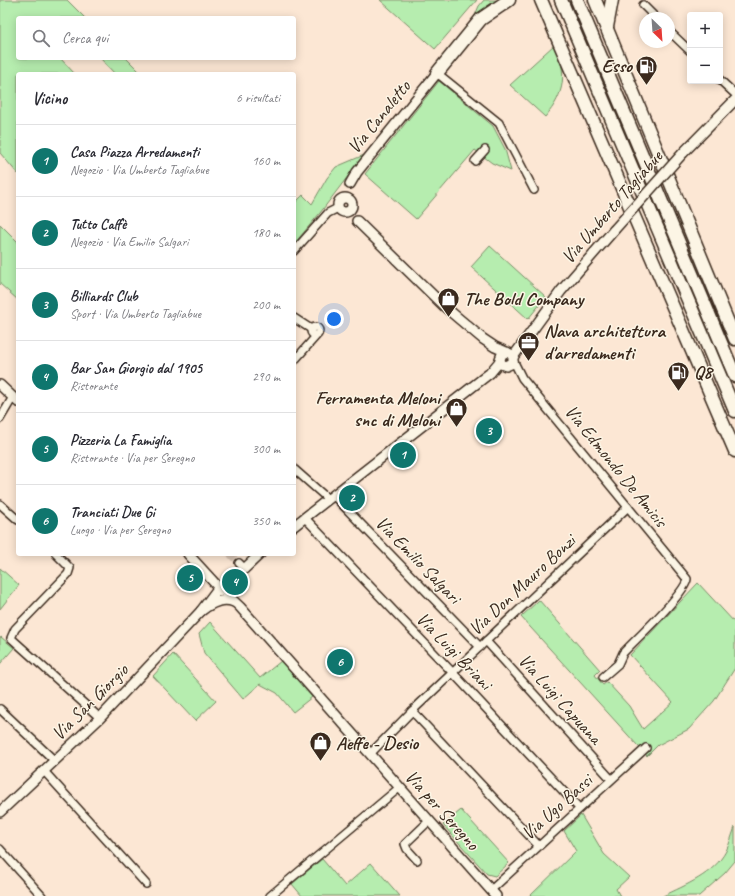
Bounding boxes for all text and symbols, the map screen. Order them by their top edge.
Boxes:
north arrow [639,12,675,48]
map controls [687,12,723,84]
button: + [687,12,723,48]
search box [16,16,296,60]
icon: search [30,27,52,49]
text: Cerca qui [62,29,108,48]
button: − [687,48,723,84]
fuel station icon: Esso [634,53,660,86]
place label: Esso [602,54,633,78]
street label: Via Canaletto [342,74,417,159]
text: Vicino [32,88,67,109]
text: 6 risultati [236,90,280,106]
text: Casa Piazza Arredamenti [70,143,199,162]
street label: Via Umberto Tagliabue [556,144,669,269]
text: 1 [42,153,48,169]
text: 160 m [252,153,280,169]
text: Negozio · Via Umberto Tagliabue [70,162,209,178]
text: Tutto Caffè [70,215,126,234]
text: 2 [42,225,48,241]
text: 180 m [252,225,280,241]
text: Negozio · Via Emilio Salgari [70,234,189,250]
shop icon: The Bold Company [435,286,461,319]
text: Billiards Club [70,287,138,306]
place label: The Bold Company [464,287,586,311]
text: 3 [42,297,48,313]
text: 200 m [252,297,280,313]
text: Sport · Via Umberto Tagliabue [70,306,201,322]
your location [324,309,344,329]
place label: Nava architettura d'arredamenti [544,319,666,365]
office icon: Nava architettura d'arredamenti [516,329,542,362]
text: Bar San Giorgio dal 1905 [70,359,202,378]
fuel station icon: Q8 [666,359,692,392]
place label: Q8 [694,360,714,384]
text: 4 [42,369,48,385]
text: 290 m [252,369,280,385]
text: Ristorante [70,378,117,394]
place label: Ferramenta Meloni snc di Meloni [315,386,442,432]
shop icon: Ferramenta Meloni snc di Meloni [443,396,469,429]
street label: Via Edmondo De Amicis [559,400,674,533]
pin: 3 [476,416,502,446]
text: Pizzeria La Famiglia [70,431,171,450]
pin: 1 [390,440,416,470]
text: 5 [42,441,48,457]
text: 300 m [252,441,280,457]
text: Ristorante · Via per Seregno [70,450,194,466]
pin: 2 [339,483,365,513]
text: Tranciati Due Gi [70,503,155,522]
street label: Via Emilio Salgari [370,511,468,611]
text: 6 [42,513,48,529]
text: 350 m [252,513,280,529]
text: Luogo · Via per Seregno [70,522,171,538]
street label: Via Don Mauro Bonzi [463,528,582,641]
pin: 5 [177,563,203,593]
pin: 4 [222,567,248,597]
street label: Via Luigi Briani [411,607,499,697]
pin: 6 [327,647,353,677]
street label: Via Luigi Capuana [513,649,608,751]
street label: Via San Giorgio [47,658,134,745]
shop icon: Aeffe - Desio [308,730,334,763]
place label: Aeffe - Desio [336,731,419,755]
street label: Via per Seregno [400,765,485,856]
street label: Via Ugo Bassi [517,767,599,845]

